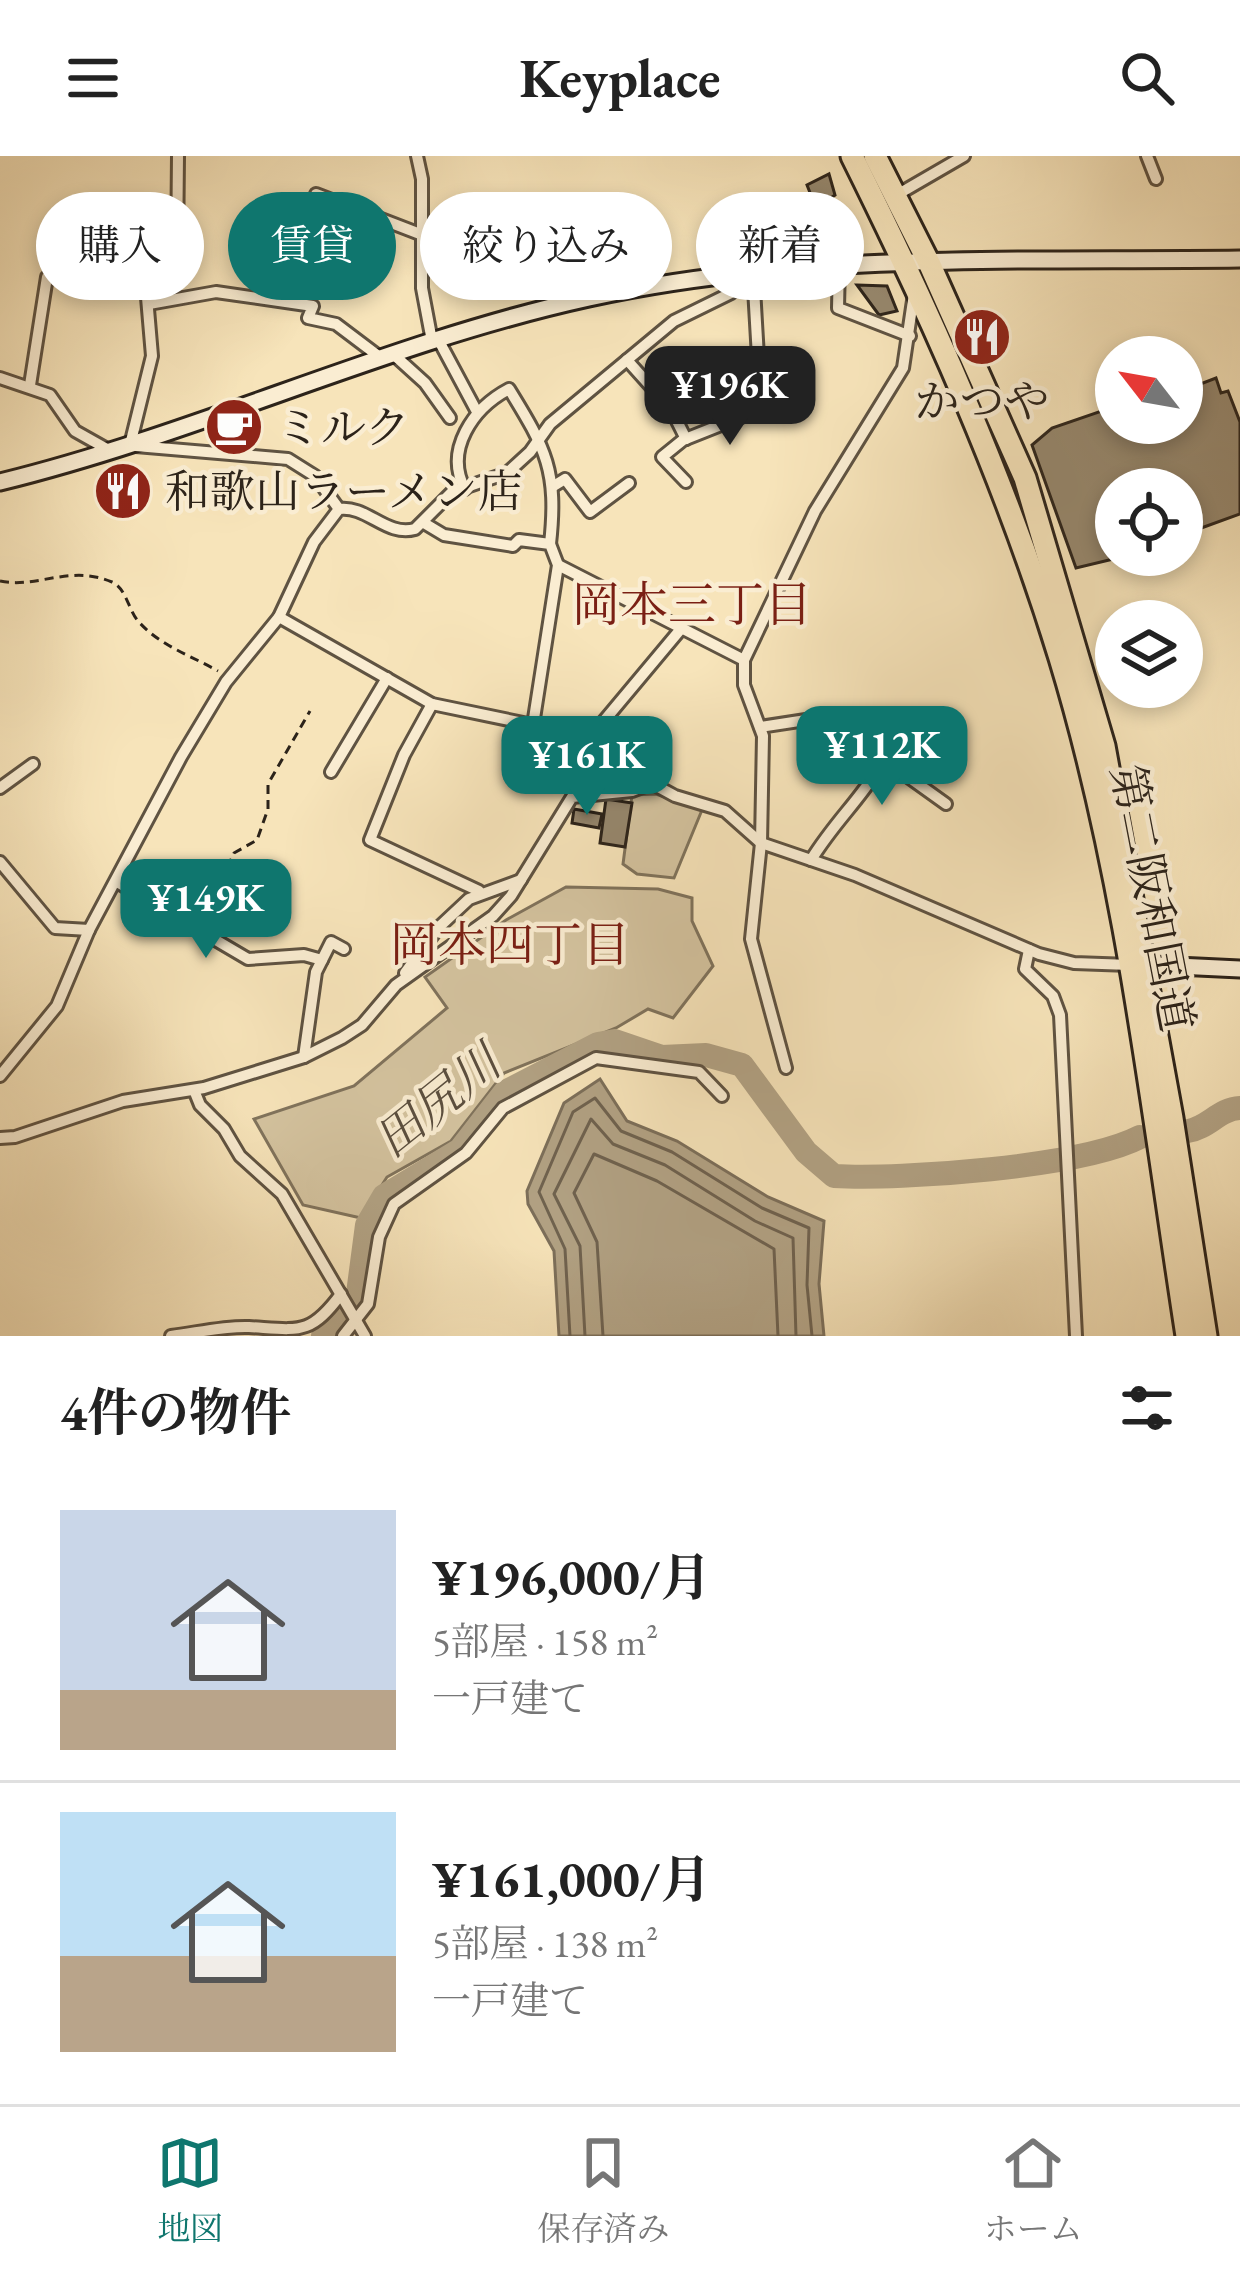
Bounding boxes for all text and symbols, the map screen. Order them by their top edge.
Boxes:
text: Keyplace [519,43,721,113]
icon: menu [60,45,126,111]
icon: search [1114,45,1180,111]
chip: 購入 [36,192,204,300]
chip: 賃貸 [228,192,396,300]
chip: 絞り込み [420,192,672,300]
chip: 新着 [696,192,864,300]
restaurant icon: かつや [951,306,1013,368]
north arrow [1095,336,1203,444]
map controls [1095,336,1203,708]
pin: ¥196K [646,346,814,448]
text: ¥196K [671,359,789,410]
place label: かつや [914,372,1050,430]
cafe icon: ミルク [203,396,265,458]
place label: ミルク [276,398,410,456]
restaurant icon: 和歌山ラーメン店 [92,460,154,522]
place label: 和歌山ラーメン店 [165,462,523,520]
button: locate [1095,468,1203,576]
district label: 岡本三丁目 [572,573,812,635]
button: layers [1095,600,1203,708]
pin: ¥112K [798,706,966,808]
pin: ¥161K [503,716,671,818]
text: ¥112K [823,719,941,770]
text: ¥161K [528,729,646,780]
street label: 第二阪和国道 [1099,760,1207,1036]
pin: ¥149K [122,859,290,961]
text: ¥149K [147,872,265,923]
district label: 岡本四丁目 [390,913,630,975]
water label: 田尻川 [362,1028,516,1170]
icon: filters [1114,1375,1180,1441]
text: 4件の物件 [60,1379,291,1445]
text: ¥196,000/月 [432,1544,711,1610]
icon: home [156,1558,300,1702]
text: 5部屋 · 158 m² [432,1616,658,1667]
text: 一戸建て [432,1673,588,1724]
text: ¥161,000/月 [432,1846,711,1912]
icon: home [156,1860,300,2004]
text: 5部屋 · 138 m² [432,1918,658,1969]
text: 一戸建て [432,1975,588,2026]
tab: 地図 [157,2130,223,2250]
tab: 保存済み [537,2130,669,2250]
tab: ホーム [984,2130,1083,2250]

